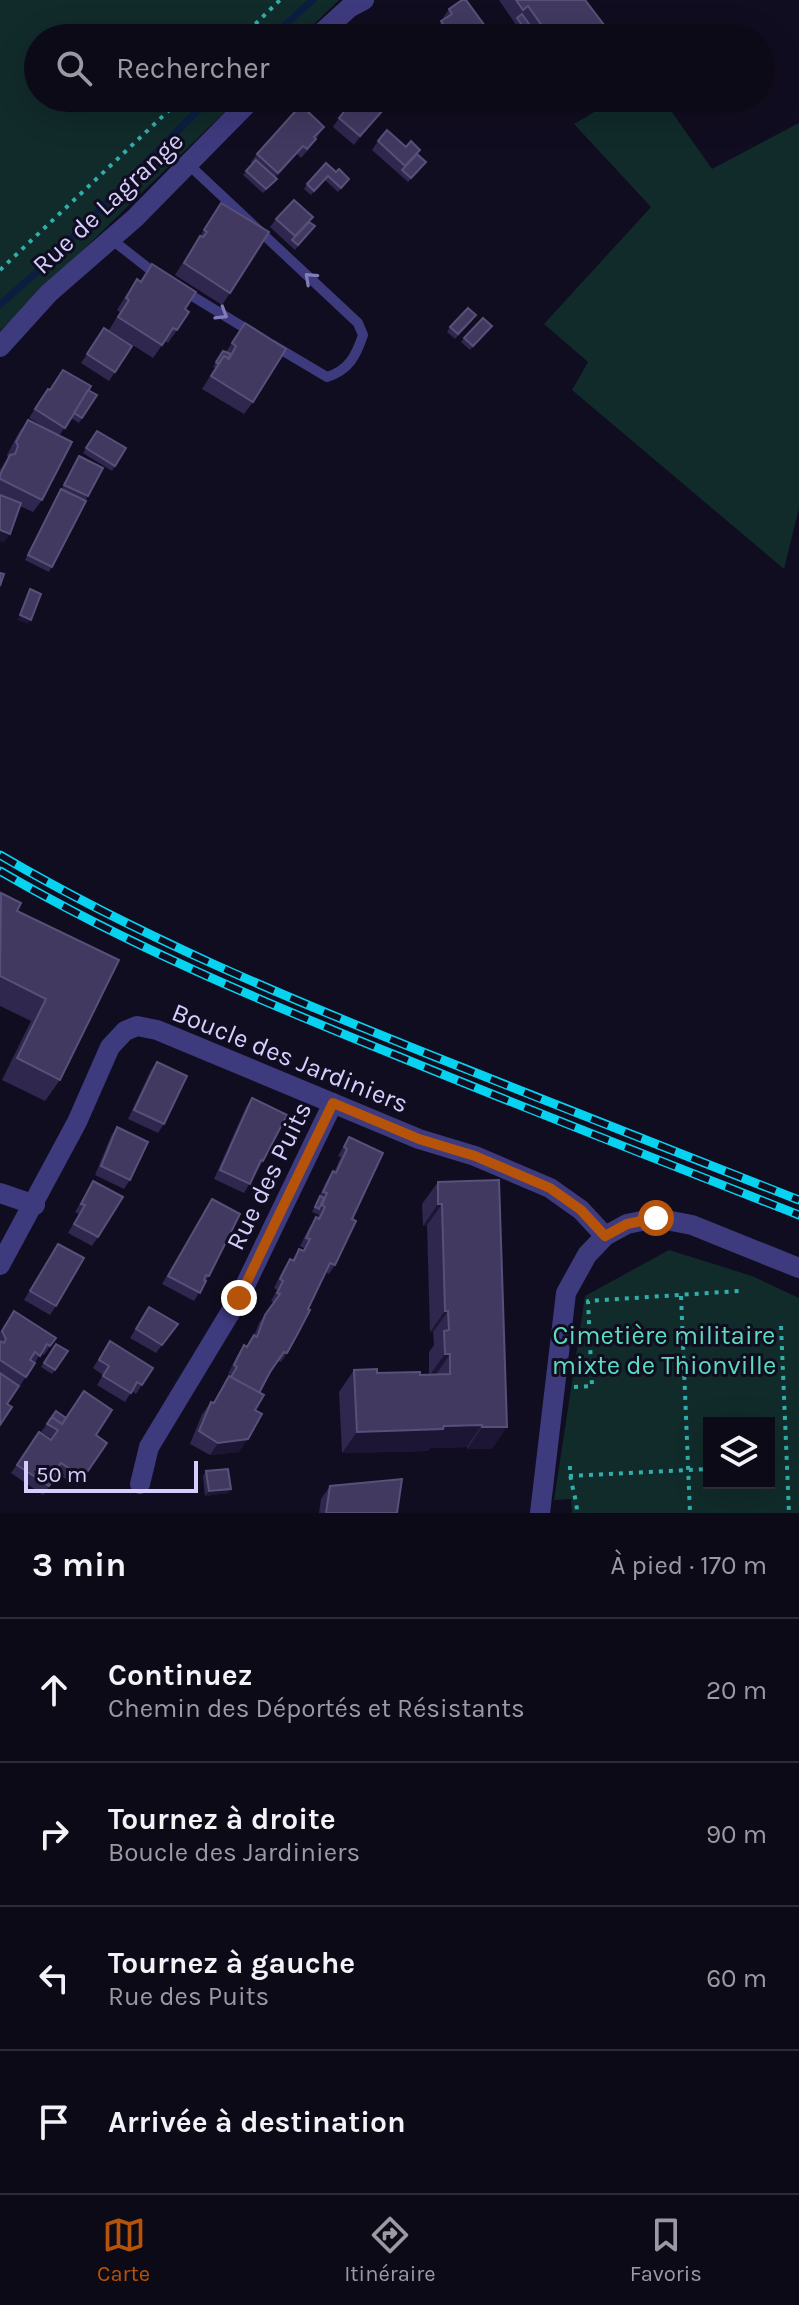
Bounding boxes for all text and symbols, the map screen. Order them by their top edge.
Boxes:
search box [24,24,775,112]
icon: search [52,46,96,90]
text: Rechercher [116,50,269,86]
street label: Rue de Lagrange [26,125,190,281]
one-way arrow [305,273,319,288]
one-way arrow [213,304,228,320]
street label: Boucle des Jardiniers [167,996,413,1120]
street label: Rue des Puits [220,1097,318,1255]
route start [638,1200,674,1236]
route end [221,1280,257,1316]
park label: Cimetière militaire mixte de Thionville [552,1320,776,1381]
map controls [703,1417,775,1489]
button: layers [703,1417,775,1489]
scale bar [24,1457,198,1493]
text: 50 m [36,1462,87,1488]
text: 3 min [32,1545,126,1585]
text: À pied · 170 m [610,1550,767,1581]
text: Continuez [108,1657,253,1693]
icon: ahead [32,1668,76,1712]
text: 20 m [706,1675,767,1706]
text: Chemin des Déportés et Résistants [108,1693,525,1724]
text: Tournez à droite [108,1801,336,1837]
icon: right [32,1812,76,1856]
text: 90 m [706,1819,767,1850]
text: Boucle des Jardiniers [108,1837,360,1868]
text: Tournez à gauche [108,1945,355,1981]
icon: left [32,1956,76,2000]
text: 60 m [706,1963,767,1994]
text: Rue des Puits [108,1981,269,2012]
icon: arrive [32,2100,76,2144]
text: Arrivée à destination [108,2104,406,2140]
tab: Carte [97,2213,150,2287]
tab: Itinéraire [344,2213,436,2287]
tab: Favoris [630,2213,702,2287]

